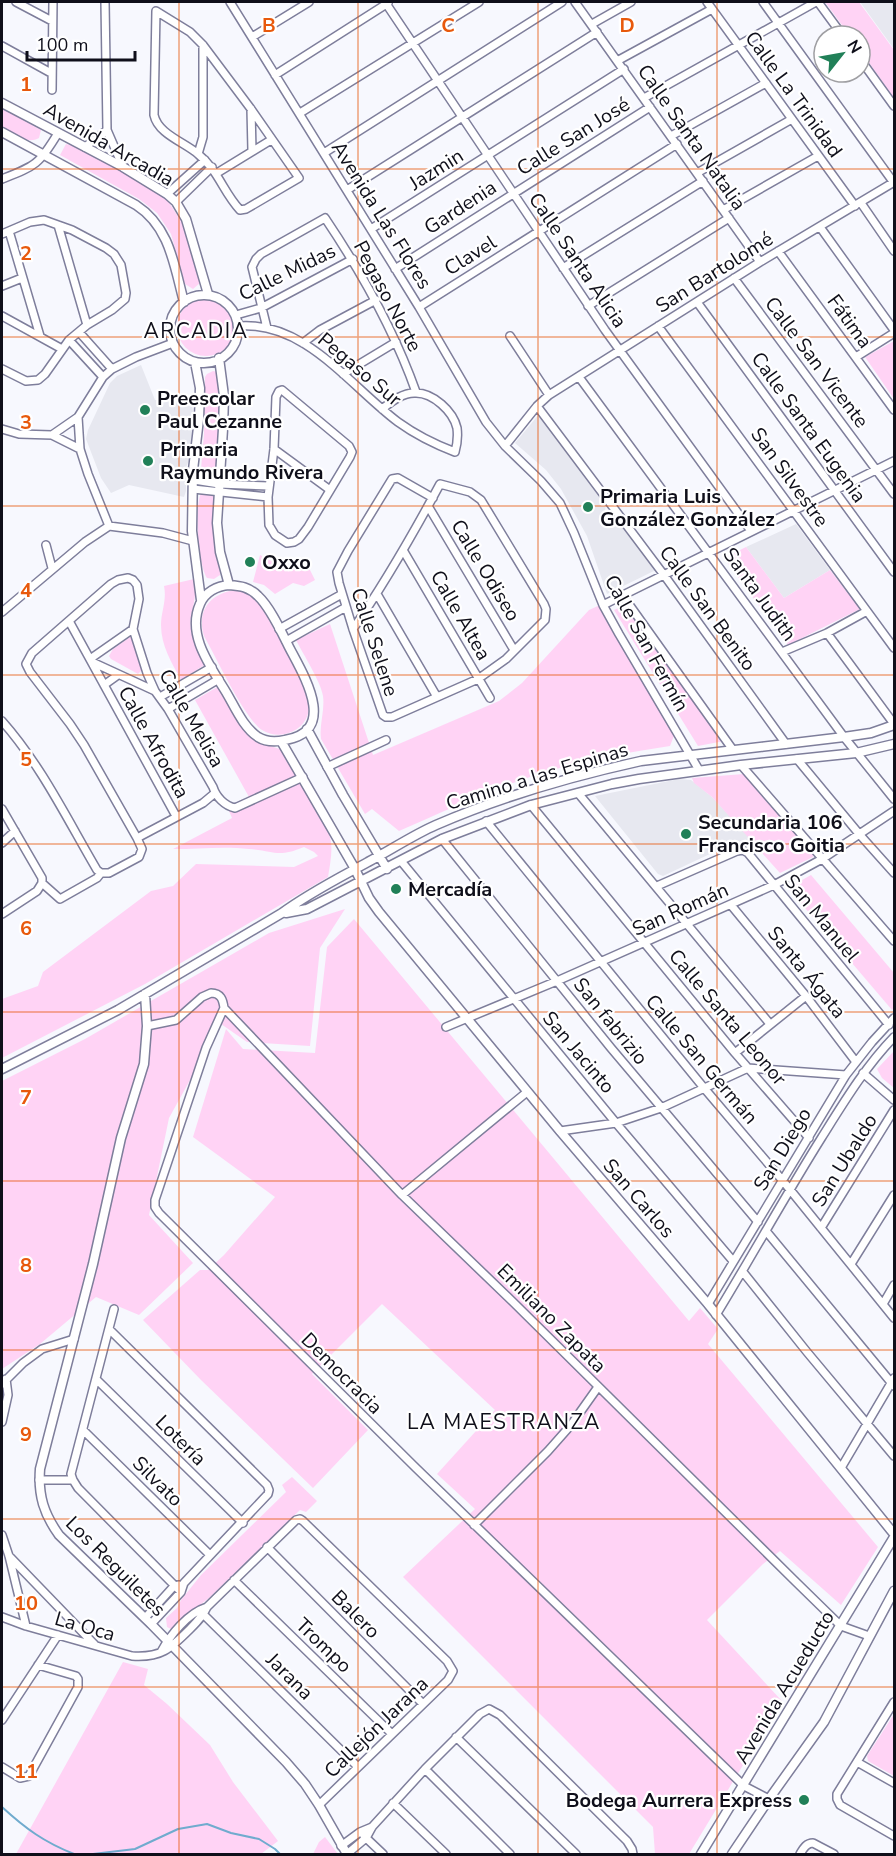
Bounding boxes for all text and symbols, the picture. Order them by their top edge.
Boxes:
text: B [262,12,276,39]
text: C [441,12,455,39]
text: D [619,12,635,39]
scale bar [27,24,135,62]
north arrow [812,24,872,84]
street label: Calle La Trinidad [739,26,849,163]
text: 100 m [36,33,88,57]
text: N [841,36,867,58]
street label: Calle Santa Natalia [631,59,752,216]
text: 1 [20,71,32,98]
street label: Calle San José [512,91,635,182]
street label: Avenida Arcadia [39,96,179,193]
street label: Avenida Las Flores [325,136,438,294]
street label: Jazmin [403,142,469,197]
street label: Gardenia [419,174,502,241]
street label: Calle Santa Alicia [522,187,633,333]
street label: San Bartolomé [650,225,778,319]
street label: Clavel [439,229,501,282]
street label: Pegaso Norte [347,236,428,357]
street label: Calle Midas [234,237,340,308]
text: 2 [20,240,32,267]
street label: Fátima [821,289,878,354]
street label: Calle San Vicente [758,291,875,433]
district label: ARCADIA [143,317,249,345]
street label: Pegaso Sur [312,326,407,412]
street label: Calle Santa Eugenia [745,347,872,508]
place label: Preescolar Paul Cezanne [157,385,282,435]
marker: Preescolar Paul Cezanne [138,403,152,417]
text: 3 [20,409,32,436]
street label: San Silvestre [744,422,835,533]
place label: Primaria Raymundo Rivera [160,436,323,486]
marker: Primaria Raymundo Rivera [141,454,155,468]
place label: Primaria Luis González González [600,483,775,533]
marker: Primaria Luis González González [581,500,595,514]
street label: Calle Odiseo [445,514,527,626]
street label: Calle San Benito [653,540,762,676]
street label: Santa Judith [717,542,803,646]
place label: Oxxo [262,549,311,576]
marker: Oxxo [243,555,257,569]
street label: Calle Altea [424,565,497,665]
street label: Calle San Fermín [598,570,695,716]
text: 4 [20,577,32,604]
street label: Calle Selene [344,584,405,700]
street label: Calle Melisa [152,664,231,773]
street label: Calle Afrodita [112,681,196,803]
street label: Camino a las Espinas [443,736,632,817]
text: 5 [20,746,32,773]
place label: Secundaria 106 Francisco Goitia [698,809,845,859]
marker: Secundaria 106 Francisco Goitia [679,827,693,841]
street label: San Manuel [778,869,866,968]
place label: Mercadía [408,876,492,903]
street label: San Román [628,876,733,943]
marker: Mercadía [389,882,403,896]
text: 6 [20,915,32,942]
street label: Santa Ágata [761,921,852,1024]
street label: Calle Santa Leonor [663,943,793,1091]
street label: San fabrizio [567,972,654,1071]
street label: Calle San Germán [639,989,764,1130]
street label: San Jacinto [536,1005,621,1099]
text: 7 [20,1084,32,1111]
street label: San Diego [747,1103,818,1196]
street label: San Ubaldo [805,1109,884,1212]
street label: San Carlos [597,1153,681,1244]
text: 8 [20,1252,32,1279]
street label: Emiliano Zapata [491,1258,612,1379]
street label: Democracia [295,1327,388,1420]
district label: LA MAESTRANZA [407,1408,601,1436]
street label: Lotería [149,1409,212,1472]
text: 9 [20,1421,32,1448]
street label: Silvato [126,1450,189,1513]
street label: Los Reguiletes [60,1510,172,1622]
street label: Balero [325,1584,386,1645]
text: 10 [14,1590,38,1617]
street label: La Oca [51,1605,118,1648]
street label: Avenida Acueducto [728,1606,841,1769]
street label: Trompo [290,1612,358,1679]
street label: Jarana [259,1646,319,1706]
street label: Callejón Jarana [318,1671,434,1784]
text: 11 [14,1758,38,1785]
place label: Bodega Aurrera Express [566,1787,792,1814]
marker: Bodega Aurrera Express [797,1793,811,1807]

